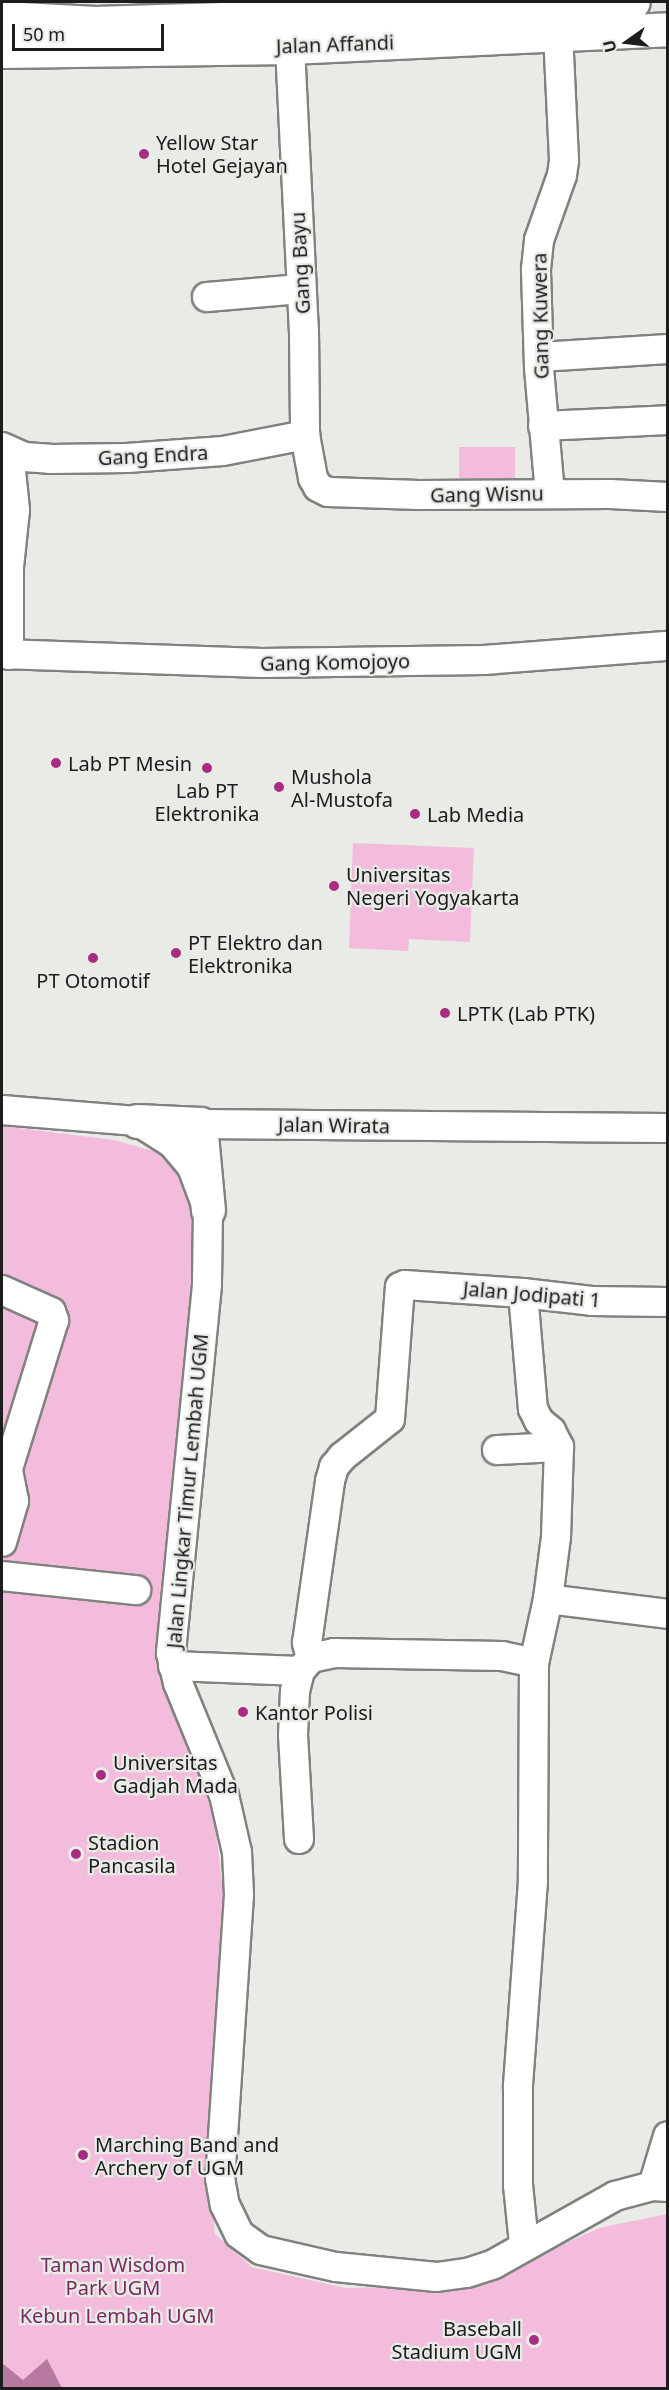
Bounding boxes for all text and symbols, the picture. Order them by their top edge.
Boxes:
scale bar [15,12,166,50]
north arrow [597,12,657,72]
text: 50 m [23,22,65,46]
street label: Jalan Affandi [276,30,394,58]
text: U [597,38,622,55]
place label: Yellow Star Hotel Gejayan [156,130,288,177]
marker: Yellow Star Hotel Gejayan [137,147,151,161]
street label: Gang Bayu [285,211,315,315]
street label: Gang Kuwera [527,253,553,379]
street label: Gang Endra [97,440,209,470]
street label: Gang Wisnu [430,481,544,507]
street label: Gang Komojoyo [260,649,410,675]
place label: Lab PT Mesin [68,751,192,775]
marker: Lab PT Mesin [49,756,63,770]
marker: Lab PT Elektronika [200,761,214,775]
place label: Mushola Al-Mustofa [291,764,393,811]
place label: Lab PT Elektronika [155,778,259,825]
marker: Mushola Al-Mustofa [272,780,286,794]
place label: Lab Media [427,802,524,826]
marker: Lab Media [408,807,422,821]
place label: Universitas Negeri Yogyakarta [346,862,519,909]
marker: Universitas Negeri Yogyakarta [327,879,341,893]
place label: PT Elektro dan Elektronika [188,930,323,977]
marker: PT Elektro dan Elektronika [169,946,183,960]
marker: PT Otomotif [86,951,100,965]
place label: PT Otomotif [36,968,150,992]
place label: LPTK (Lab PTK) [457,1001,595,1025]
marker: LPTK (Lab PTK) [438,1006,452,1020]
street label: Jalan Wirata [278,1112,390,1138]
street label: Jalan Jodipati 1 [462,1276,602,1312]
street label: Jalan Lingkar Timur Lembah UGM [161,1333,213,1649]
place label: Kantor Polisi [255,1700,373,1724]
marker: Kantor Polisi [236,1705,250,1719]
place label: Universitas Gadjah Mada [113,1751,238,1798]
marker: Universitas Gadjah Mada [94,1768,108,1782]
place label: Stadion Pancasila [88,1830,176,1877]
marker: Stadion Pancasila [69,1847,83,1861]
place label: Marching Band and Archery of UGM [95,2132,279,2179]
marker: Marching Band and Archery of UGM [76,2148,90,2162]
park label: Taman Wisdom Park UGM [41,2252,185,2299]
park label: Kebun Lembah UGM [20,2303,214,2327]
place label: Baseball Stadium UGM [392,2316,522,2363]
marker: Baseball Stadium UGM [527,2333,541,2347]

